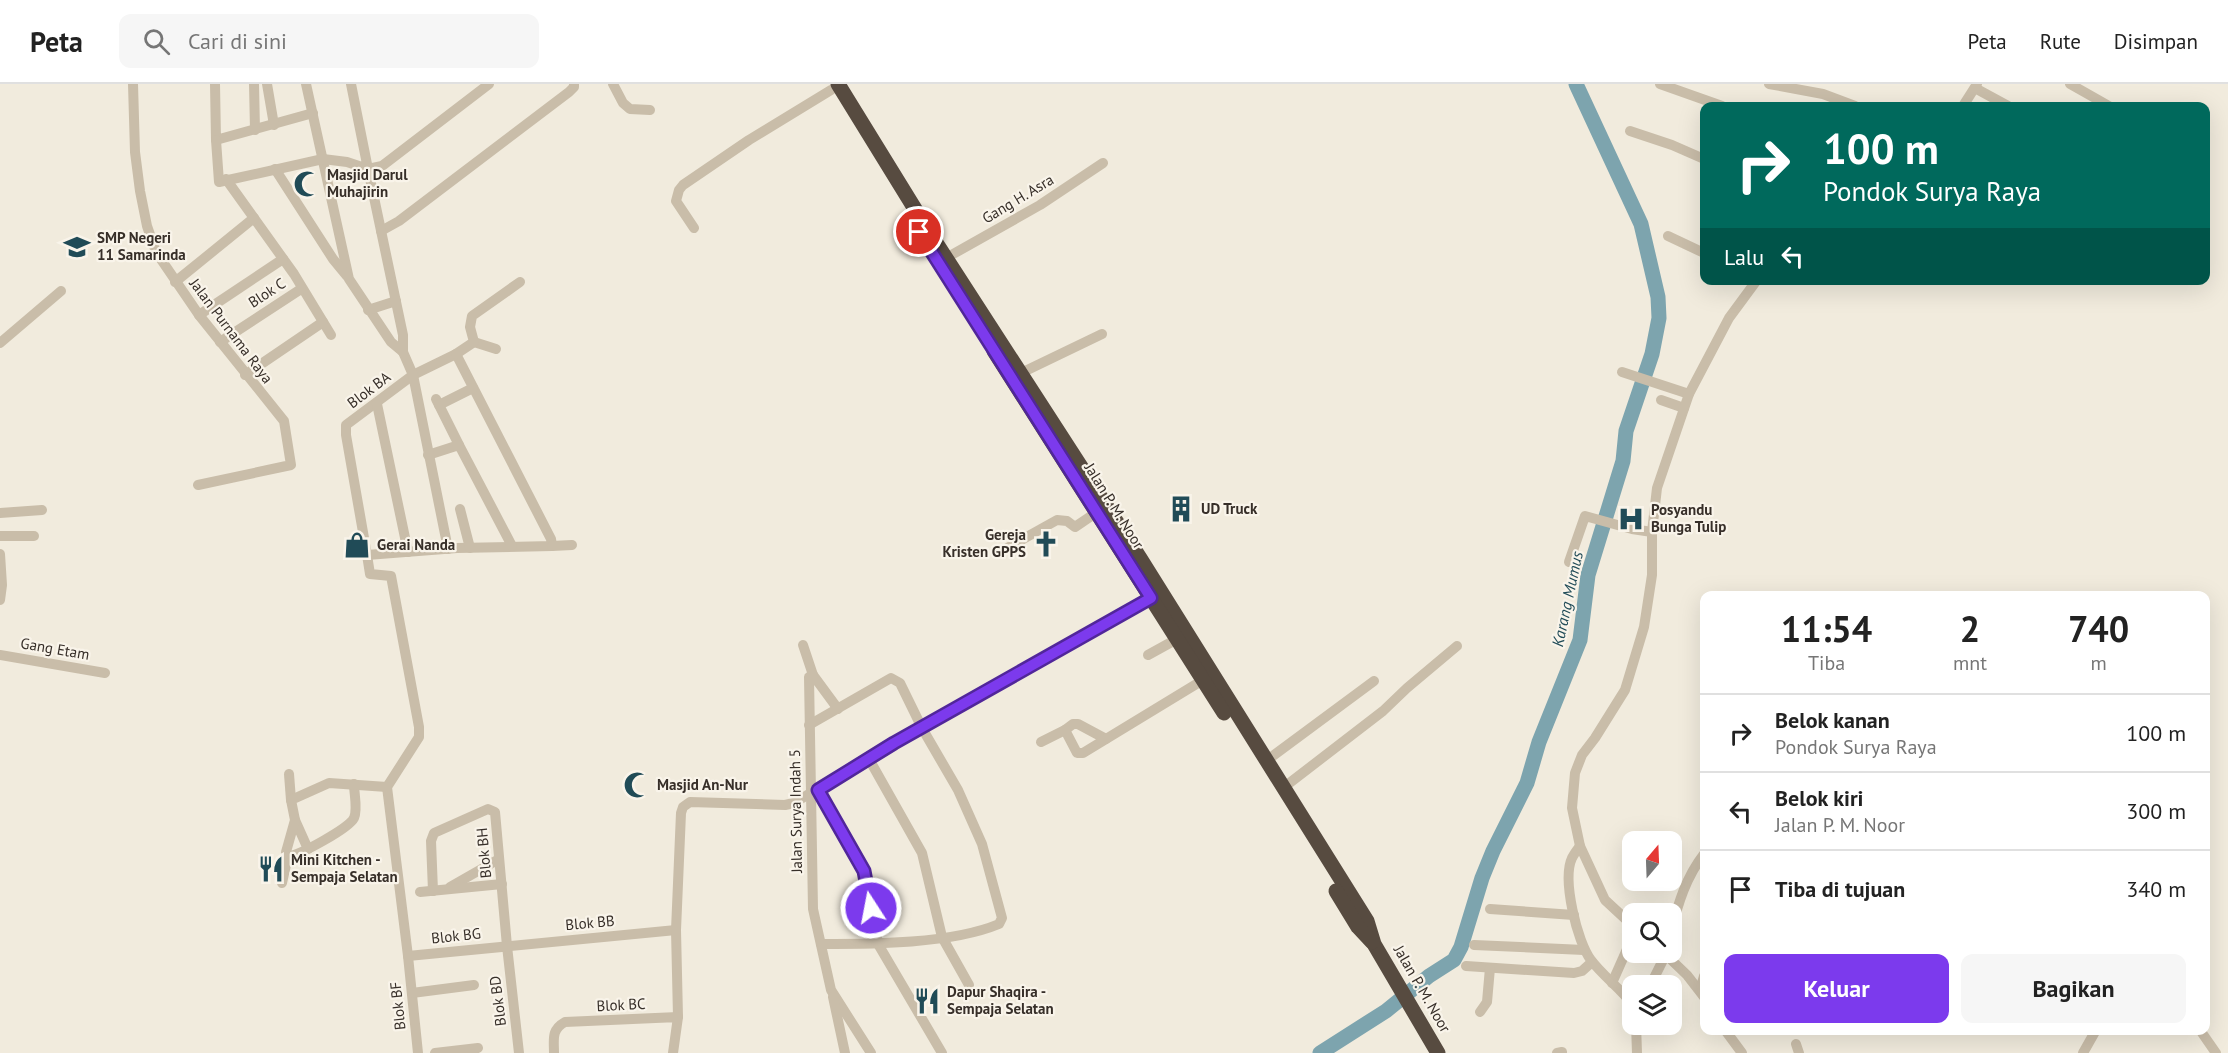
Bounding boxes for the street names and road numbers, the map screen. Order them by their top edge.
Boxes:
street label: Gang H. Asra [978,170,1057,227]
street label: Jalan Purnama Raya [185,274,277,387]
street label: Blok C [245,274,289,312]
street label: Blok BA [343,367,394,412]
street label: Jalan P. M. Noor [1080,459,1148,552]
street label: Gang Etam [19,633,91,664]
street label: Jalan Surya Indah 5 [785,749,806,874]
street label: Blok BH [472,827,495,879]
street label: Blok BB [564,911,615,934]
street label: Blok BG [430,923,482,948]
street label: Jalan P. M. Noor [1389,941,1455,1036]
street label: Blok BD [485,975,510,1027]
street label: Blok BF [386,981,409,1031]
street label: Blok BC [596,994,646,1015]

